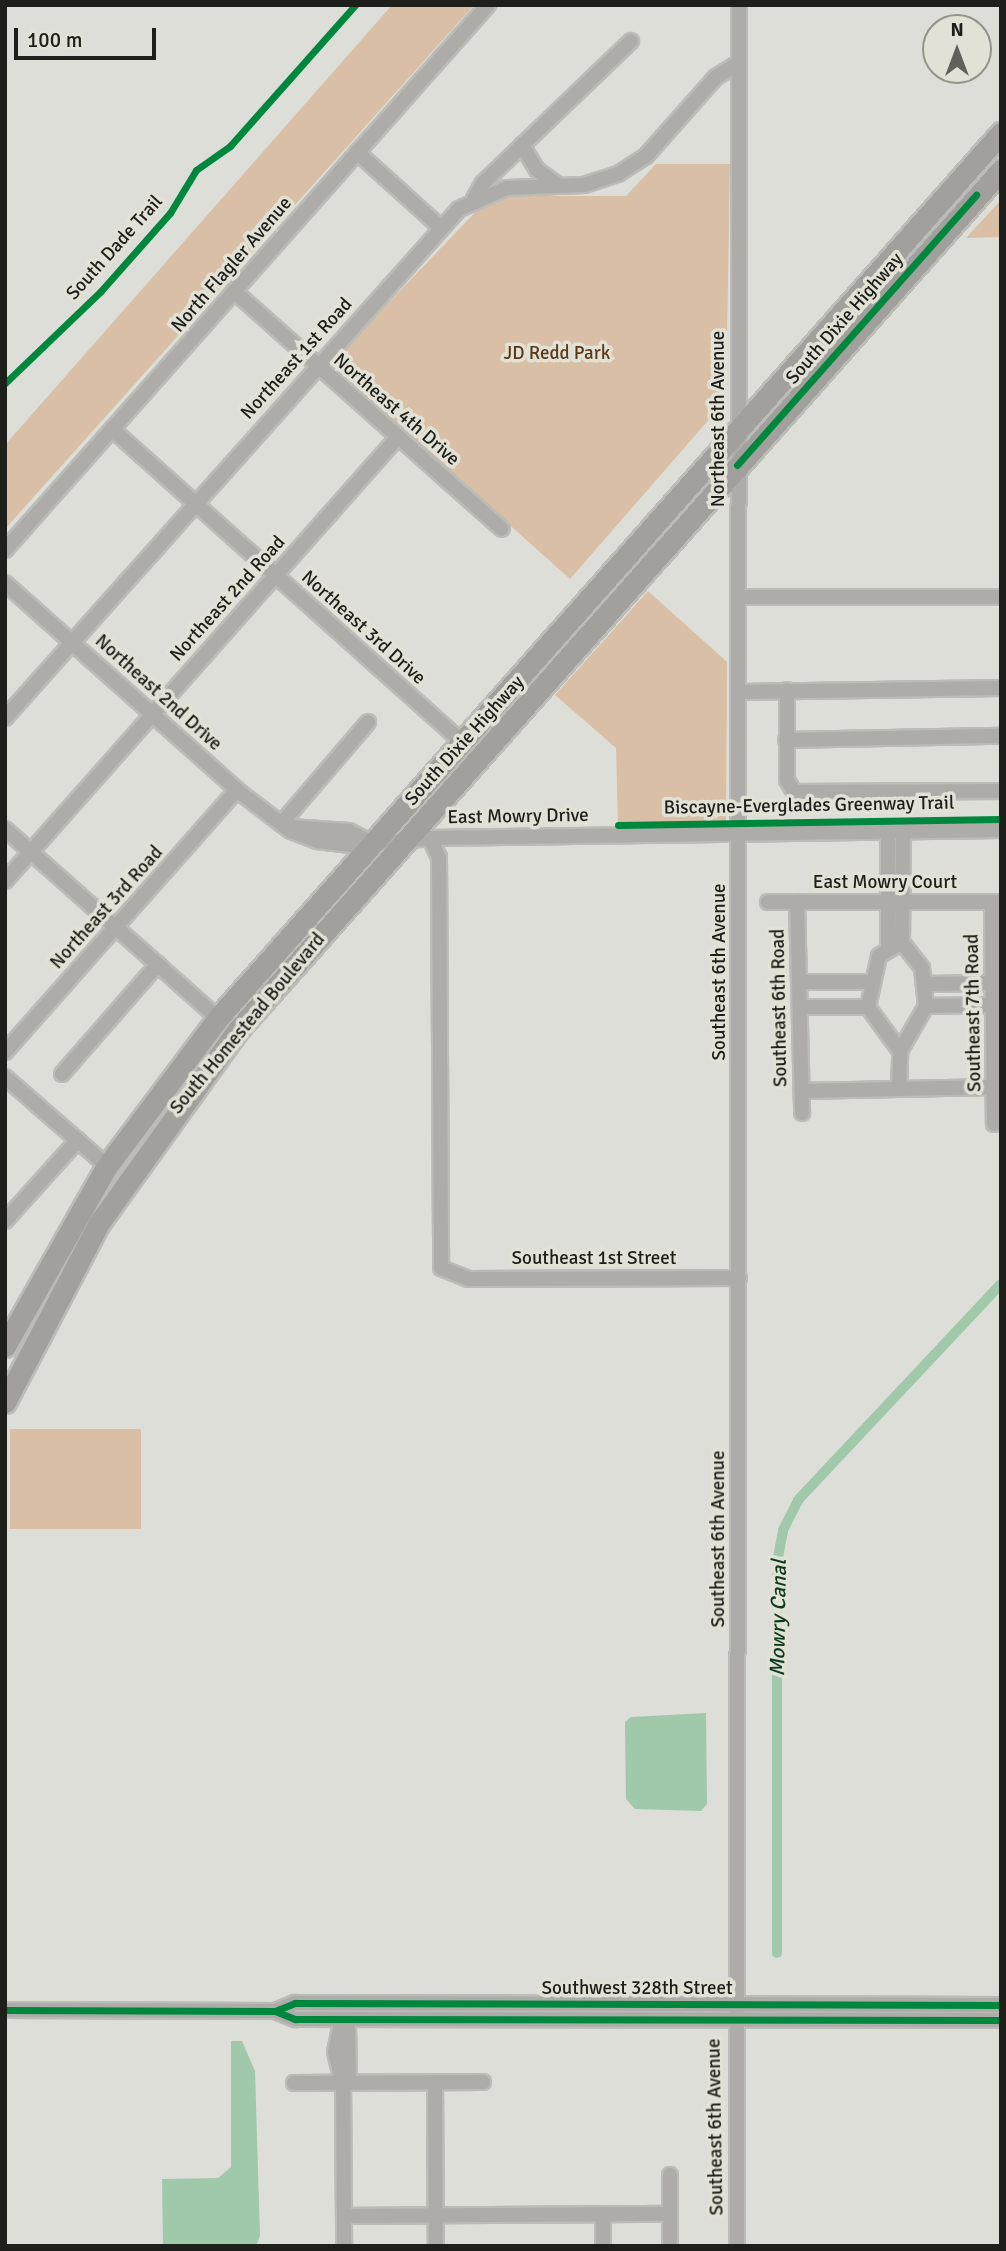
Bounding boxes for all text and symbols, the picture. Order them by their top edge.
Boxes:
scale bar [18,14,159,58]
north arrow [922,14,992,84]
text: N [950,18,964,42]
text: 100 m [27,27,82,53]
street label: South Dade Trail [62,191,168,305]
street label: North Flagler Avenue [167,193,297,337]
street label: South Dixie Highway [782,249,908,389]
street label: Northeast 1st Road [236,294,358,424]
street label: Northeast 6th Avenue [708,331,730,507]
park label: JD Redd Park [504,343,610,365]
street label: Northeast 4th Drive [328,349,464,471]
street label: Northeast 2nd Road [166,532,290,666]
street label: Northeast 3rd Drive [296,566,430,690]
street label: Northeast 2nd Drive [90,630,226,756]
street label: South Dixie Highway [401,671,529,811]
street label: Biscayne-Everglades Greenway Trail [663,792,955,820]
street label: East Mowry Drive [447,804,589,830]
street label: Northeast 3rd Road [46,842,168,974]
street label: East Mowry Court [813,872,957,894]
street label: Southeast 6th Avenue [709,884,731,1060]
street label: South Homestead Boulevard [166,929,330,1119]
street label: Southeast 6th Road [767,929,793,1087]
street label: Southeast 7th Road [961,934,987,1092]
street label: Southeast 1st Street [511,1248,677,1270]
street label: Southeast 6th Avenue [708,1451,730,1627]
water label: Mowry Canal [764,1559,792,1677]
street label: Southwest 328th Street [541,1978,733,2000]
street label: Southeast 6th Avenue [703,2038,729,2216]

